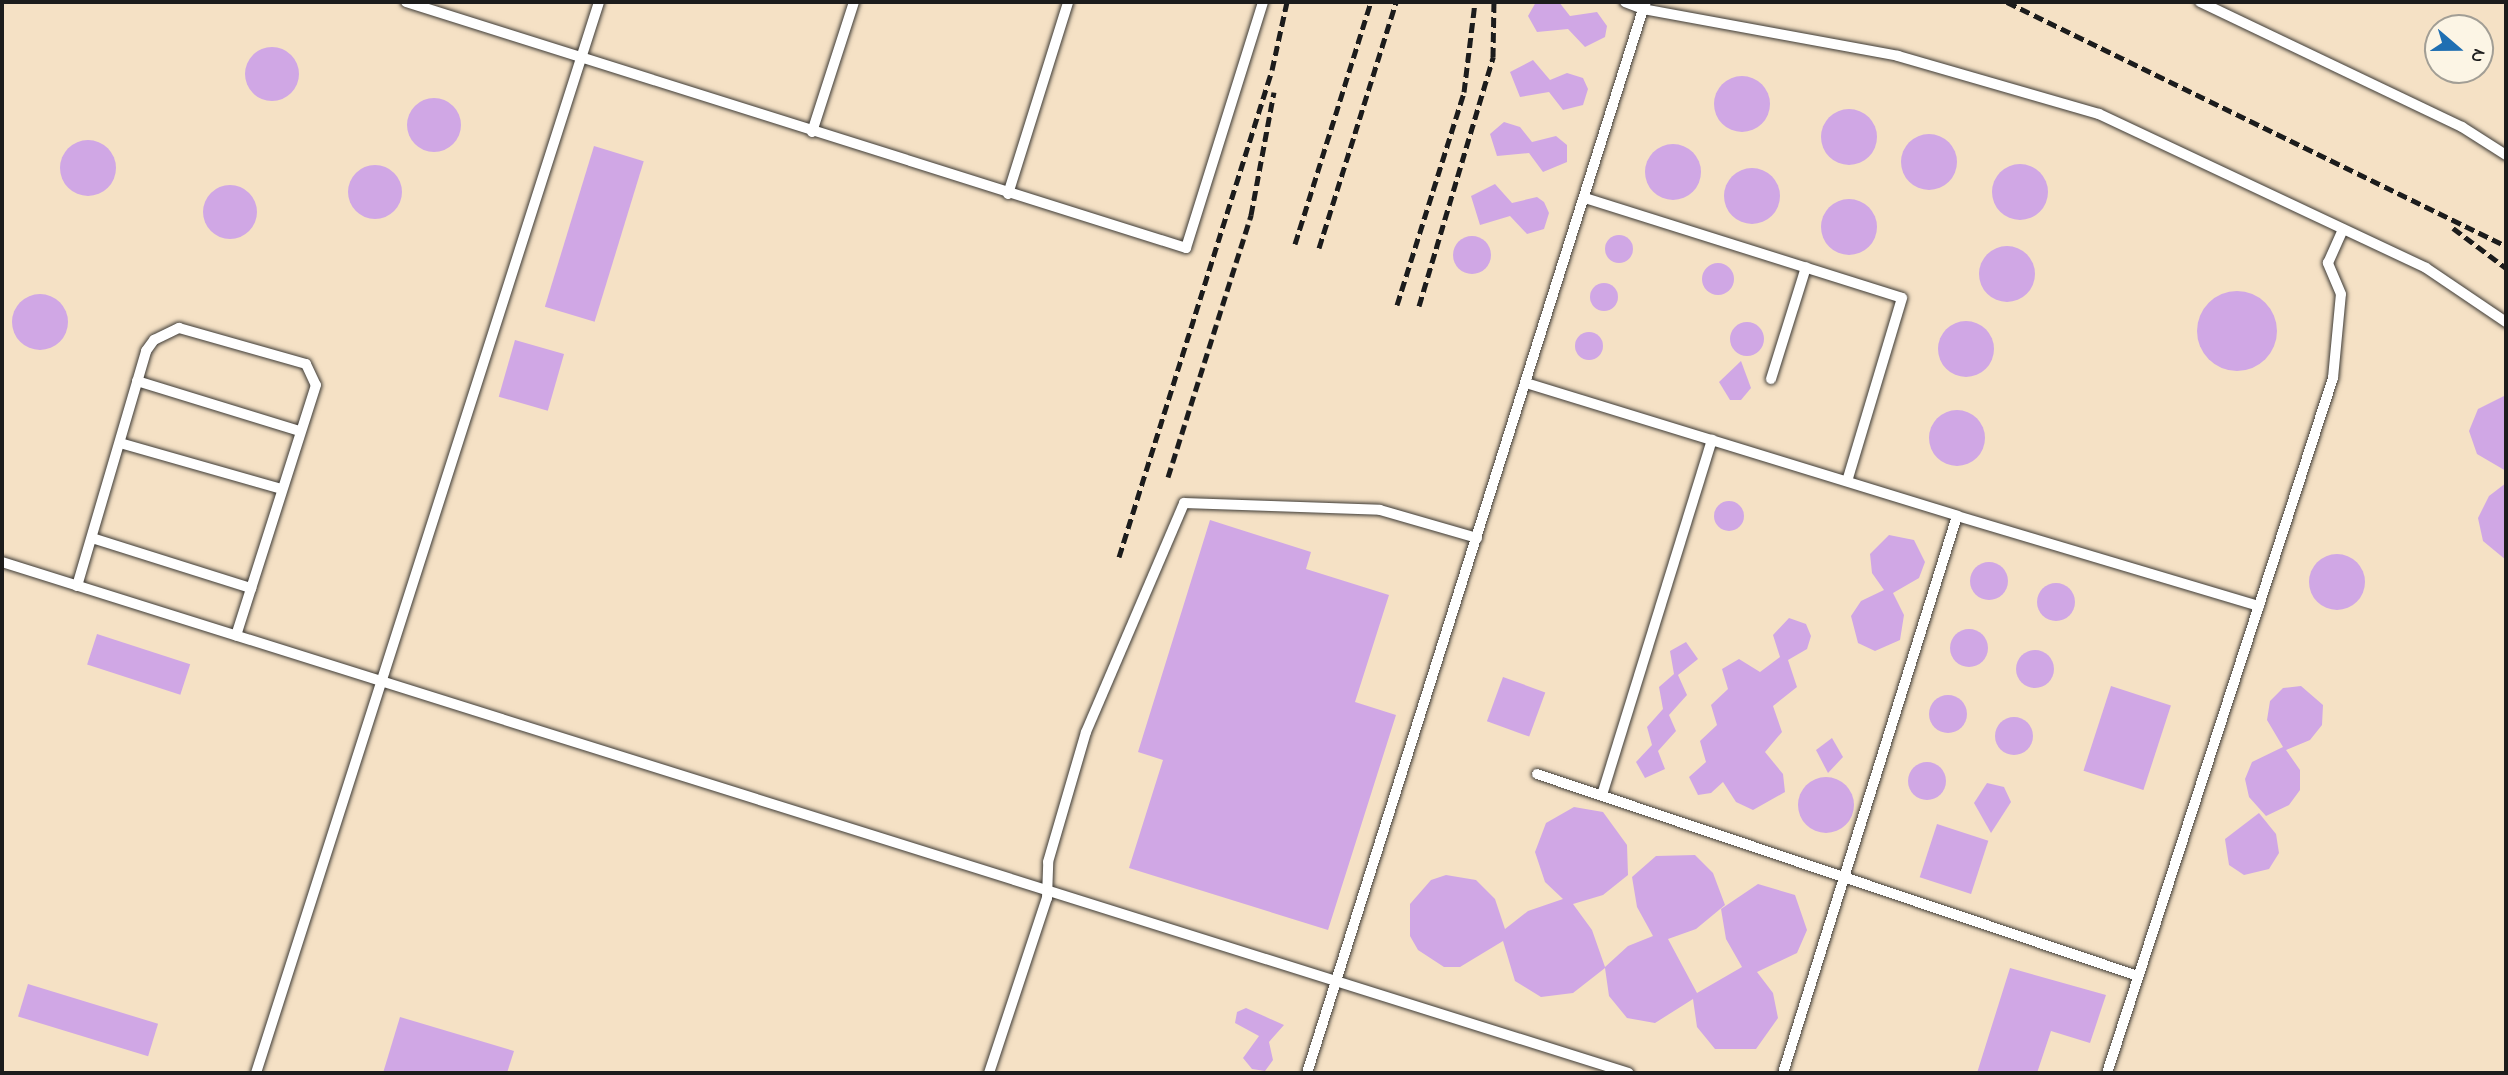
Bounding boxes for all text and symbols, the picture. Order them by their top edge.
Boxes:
north arrow [2424,14,2494,84]
text: N [2462,45,2492,66]

